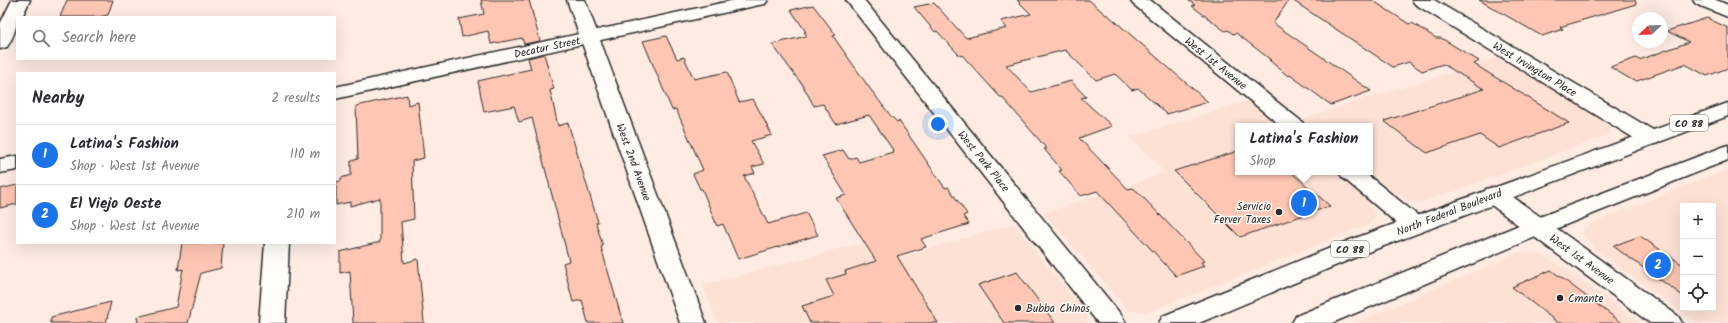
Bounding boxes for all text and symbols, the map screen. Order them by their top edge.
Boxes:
north arrow [1632,12,1668,48]
search box [16,16,336,60]
text: Search here [62,26,136,50]
icon: search [30,27,52,49]
street label: Decatur Street [512,32,583,64]
street label: West 1st Avenue [1180,33,1251,95]
street label: West Irvington Place [1489,38,1580,102]
text: Nearby [32,85,84,112]
text: 2 results [272,88,320,109]
your location [928,114,948,134]
road number: CO 88 [1670,115,1708,131]
street label: West 2nd Avenue [611,121,655,204]
popup [1235,123,1373,175]
street label: West Park Place [953,127,1014,196]
text: Latina's Fashion [1250,127,1358,151]
text: Latina's Fashion [70,132,179,156]
text: 1 [43,144,47,165]
text: 110 m [290,144,320,165]
text: Shop [1250,151,1276,172]
text: Shop · West 1st Avenue [70,156,199,177]
street label: North Federal Boulevard [1394,184,1505,241]
pin: 1 [1291,188,1317,218]
text: El Viejo Oeste [70,192,161,216]
place label: Servicio Ferver Taxes [1214,198,1271,229]
map controls [1680,203,1716,311]
button: + [1680,203,1716,239]
text: 2 [41,204,49,225]
text: 210 m [286,204,320,225]
marker: Servicio Ferver Taxes [1274,207,1284,217]
text: Shop · West 1st Avenue [70,216,199,237]
street label: West 1st Avenue [1545,230,1618,289]
button: − [1680,239,1716,275]
road number: CO 88 [1331,241,1369,257]
pin: 2 [1645,250,1671,280]
button: locate [1680,275,1716,311]
place label: Cmante [1568,290,1604,308]
marker: Cmante [1555,293,1565,303]
place label: Bubba Chinos [1026,300,1090,318]
marker: Bubba Chinos [1013,303,1023,313]

